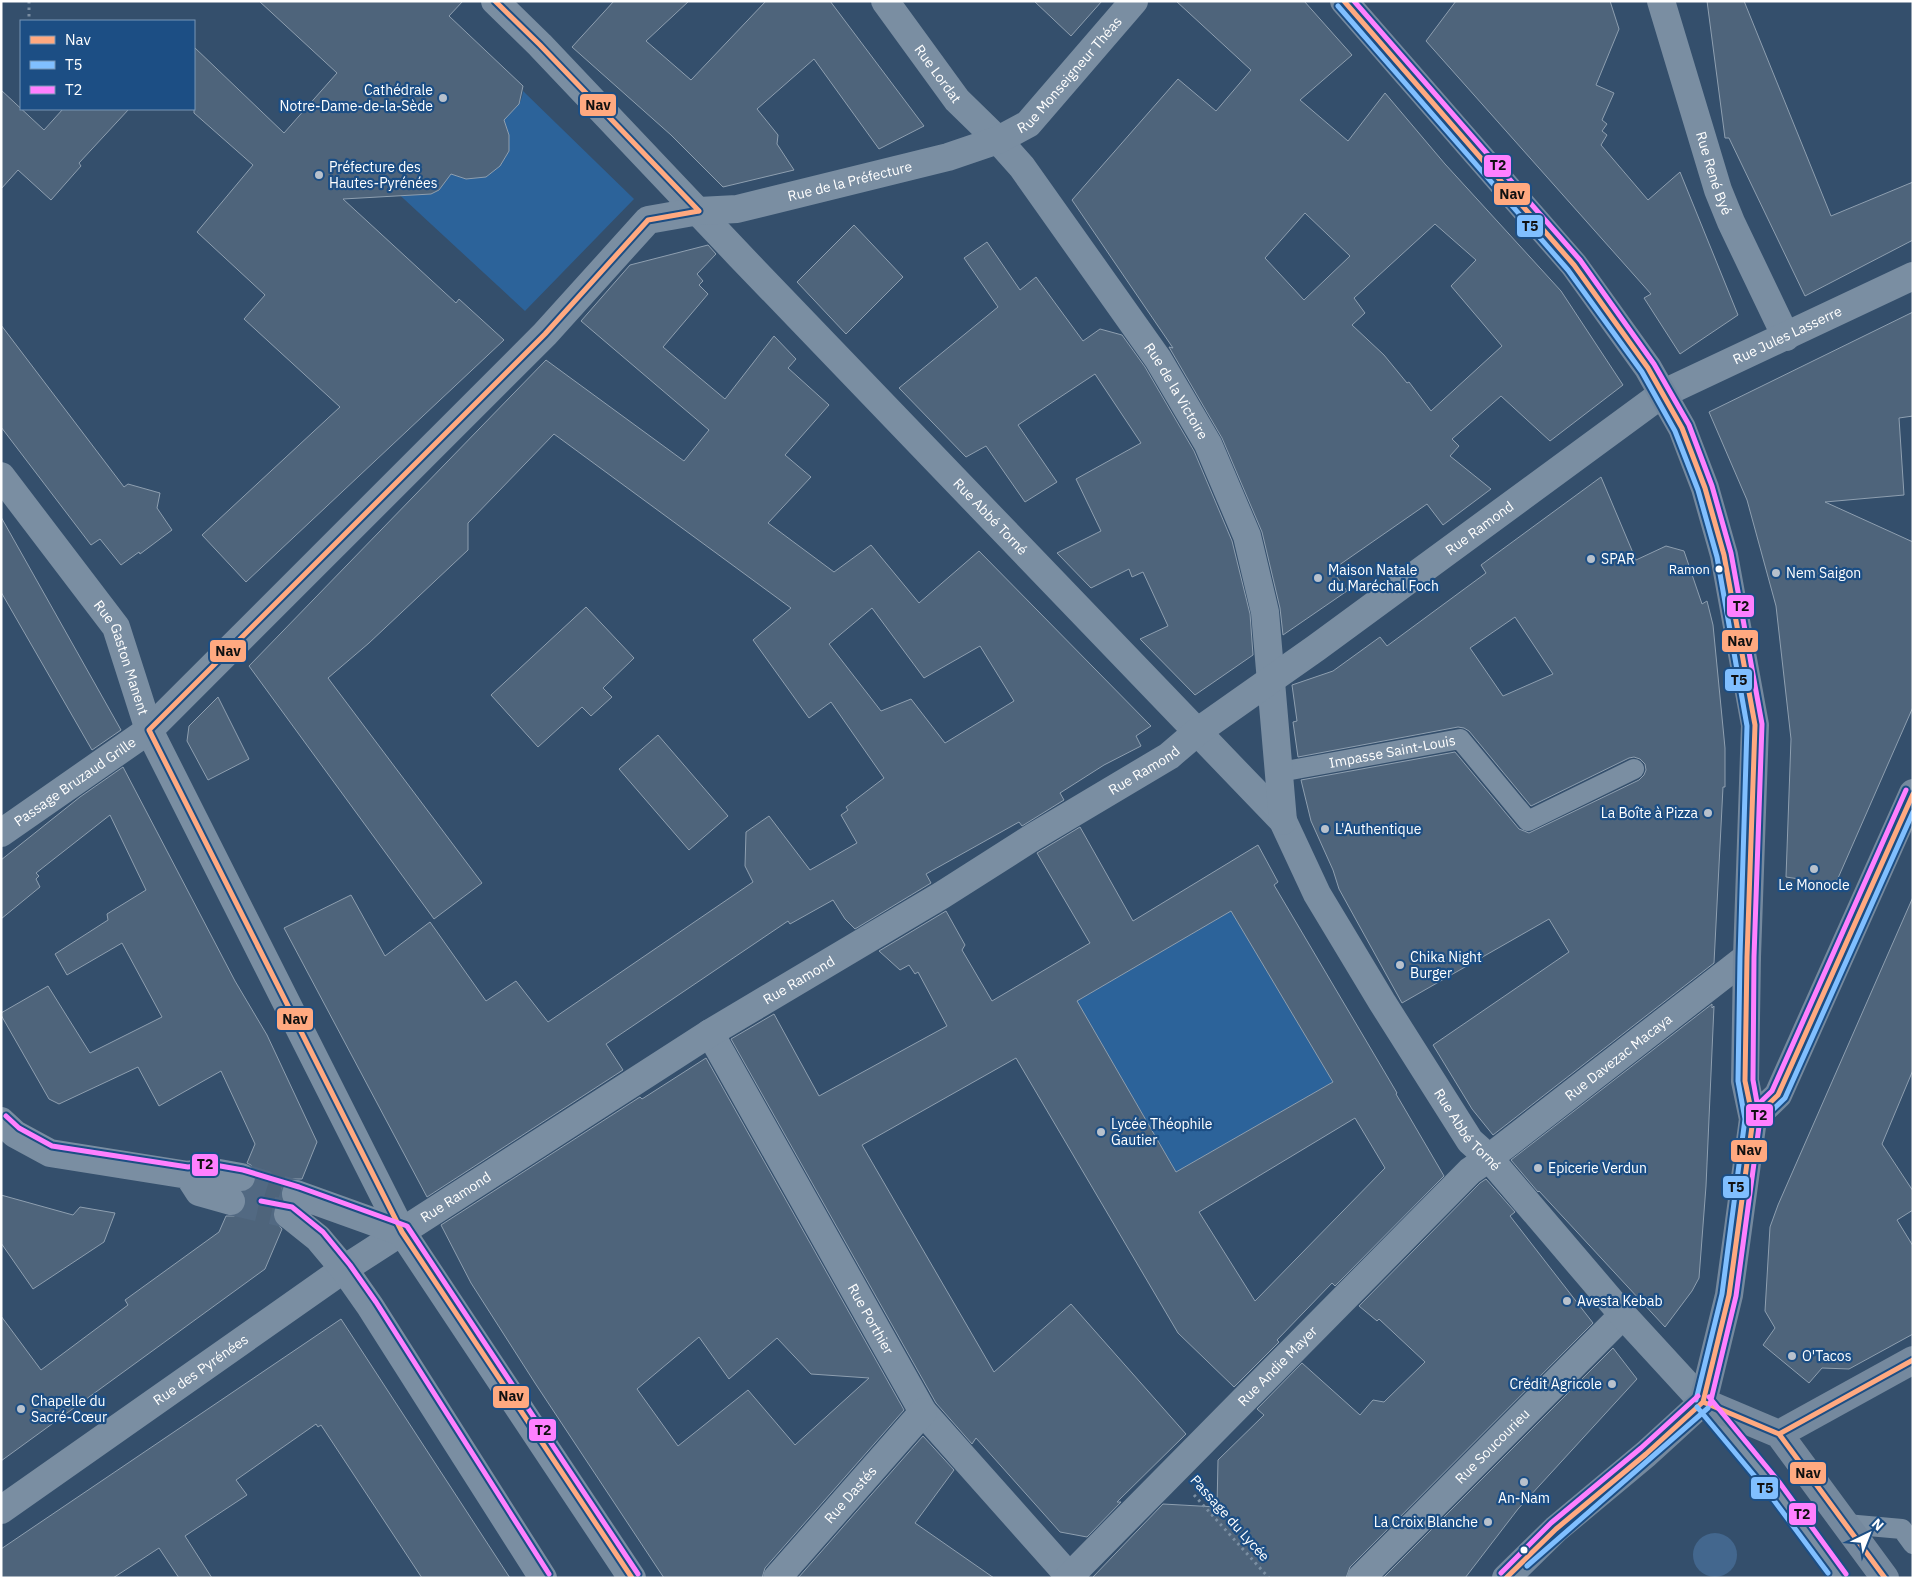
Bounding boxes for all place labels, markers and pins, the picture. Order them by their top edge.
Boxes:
place label: Cathédrale Notre-Dame-de-la-Sède [280,81,433,115]
marker: Cathédrale Notre-Dame-de-la-Sède [437,92,449,104]
place label: Préfecture des Hautes-Pyrénées [329,158,438,192]
marker: Préfecture des Hautes-Pyrénées [313,169,325,181]
place label: SPAR [1601,550,1635,568]
marker: SPAR [1585,553,1597,565]
place label: Maison Natale du Maréchal Foch [1328,561,1439,595]
place label: Ramon [1669,561,1710,578]
marker: Ramon [1714,564,1724,574]
place label: Nem Saigon [1786,564,1861,582]
marker: Nem Saigon [1770,567,1782,579]
marker: Maison Natale du Maréchal Foch [1312,572,1324,584]
place label: La Boîte à Pizza [1601,804,1699,822]
marker: La Boîte à Pizza [1702,807,1714,819]
place label: L'Authentique [1335,820,1422,838]
marker: L'Authentique [1319,823,1331,835]
marker: Le Monocle [1808,863,1820,875]
place label: Le Monocle [1778,876,1850,894]
place label: Chika Night Burger [1410,948,1482,982]
marker: Chika Night Burger [1394,959,1406,971]
place label: Lycée Théophile Gautier [1111,1115,1213,1149]
marker: Lycée Théophile Gautier [1095,1126,1107,1138]
place label: Epicerie Verdun [1548,1159,1647,1177]
marker: Epicerie Verdun [1532,1162,1544,1174]
place label: Avesta Kebab [1577,1292,1663,1310]
marker: Avesta Kebab [1561,1295,1573,1307]
place label: O'Tacos [1802,1347,1852,1365]
marker: O'Tacos [1786,1350,1798,1362]
place label: Crédit Agricole [1509,1375,1602,1393]
marker: Crédit Agricole [1606,1378,1618,1390]
place label: Chapelle du Sacré-Cœur [31,1392,107,1426]
marker: Chapelle du Sacré-Cœur [15,1403,27,1415]
marker: An-Nam [1518,1476,1530,1488]
place label: An-Nam [1498,1489,1550,1507]
place label: La Croix Blanche [1374,1513,1478,1531]
marker: La Croix Blanche [1482,1516,1494,1528]
unlabelled marker [1519,1545,1529,1555]

